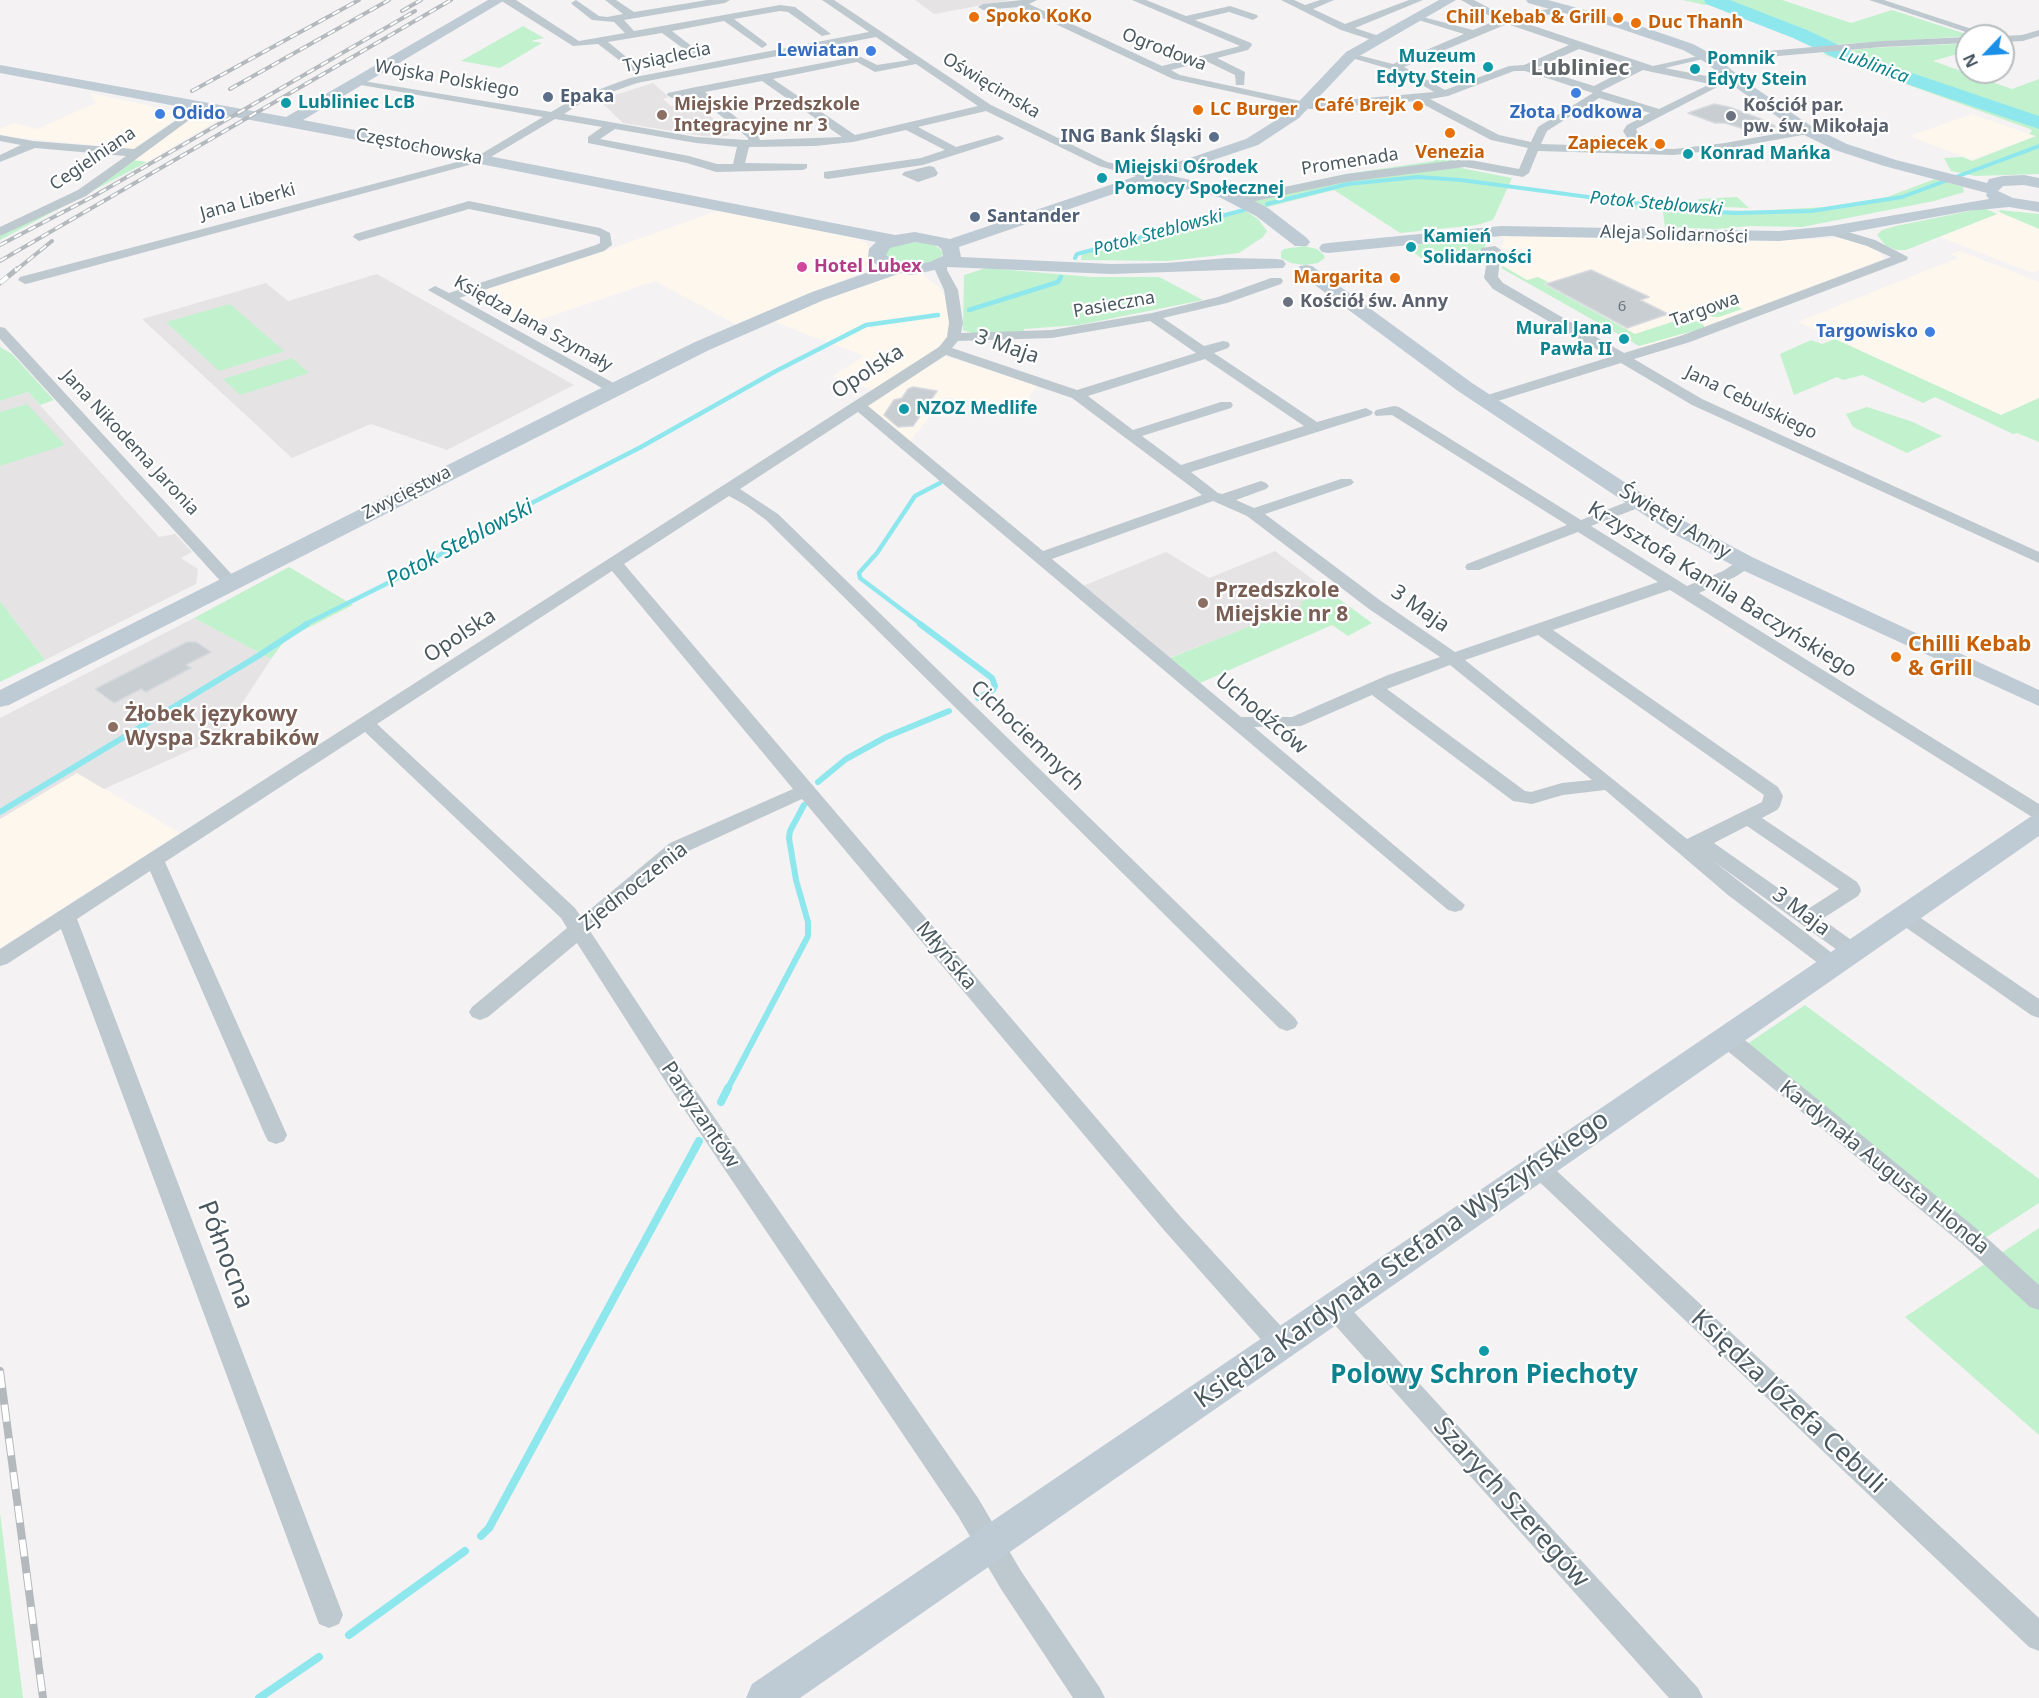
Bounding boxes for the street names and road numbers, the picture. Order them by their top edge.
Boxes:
street label: Ogrodowa [1119,24,1209,76]
street label: Tysiąclecia [621,38,713,78]
street label: Oświęcimska [938,48,1044,124]
street label: Wojska Polskiego [373,56,521,102]
street label: Cegielniana [46,122,140,196]
street label: Częstochowska [354,124,484,170]
street label: Promenada [1300,144,1400,180]
street label: Jana Liberki [198,179,298,225]
street label: Aleja Solidarności [1600,222,1748,248]
street label: Księdza Jana Szymały [450,271,616,377]
street label: Pasieczna [1071,287,1157,323]
street label: Targowa [1668,288,1742,332]
street label: 3 Maja [972,324,1042,370]
street label: Opolska [827,340,909,404]
street label: Jana Cebulskiego [1681,362,1821,444]
street label: Jana Nikodema Jaronia [57,366,203,520]
street label: Zwycięstwa [359,461,455,525]
street label: Świętej Anny [1615,479,1735,565]
street label: Krzysztofa Kamila Baczyńskiego [1583,496,1861,684]
street label: 3 Maja [1386,580,1454,638]
street label: Opolska [419,604,501,668]
street label: Uchodźców [1210,668,1312,760]
street label: Cichociemnych [965,675,1089,797]
street label: Zjednoczenia [575,837,693,937]
street label: 3 Maja [1767,882,1835,942]
street label: Młyńska [910,917,982,995]
street label: Partyzantów [655,1057,745,1173]
street label: Kardynała Augusta Hlonda [1774,1076,1994,1260]
street label: Księdza Kardynała Stefana Wyszyńskiego [1189,1104,1615,1416]
street label: Północna [190,1197,260,1313]
street label: Księdza Józefa Cebuli [1684,1303,1892,1501]
street label: Szarych Szeregów [1426,1412,1596,1594]

